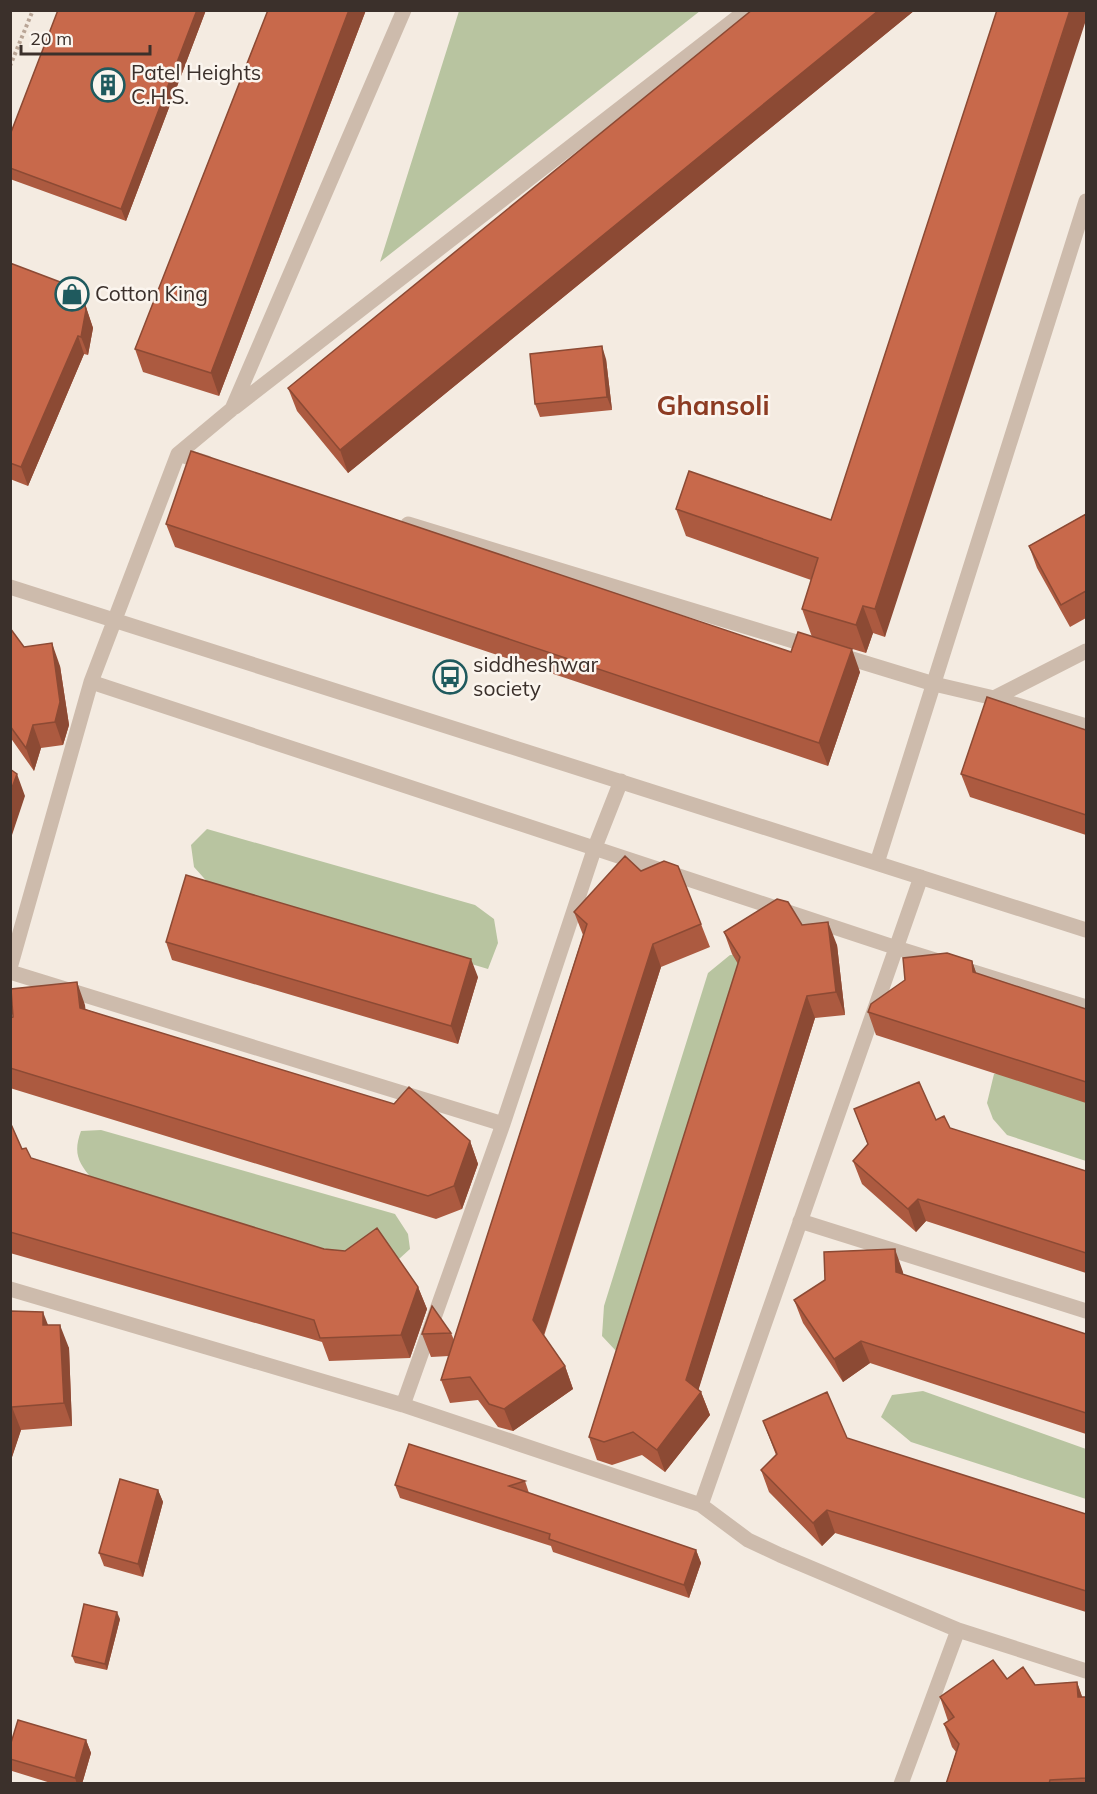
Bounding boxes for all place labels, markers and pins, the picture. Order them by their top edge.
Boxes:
place label: Patel Heights C.H.S. [131,59,261,109]
building icon: Patel Heights C.H.S. [90,67,126,103]
shop icon: Cotton King [54,276,90,312]
place label: Cotton King [95,280,208,306]
place label: siddheshwar society [473,651,599,701]
bus stop icon: siddheshwar society [432,659,468,695]

